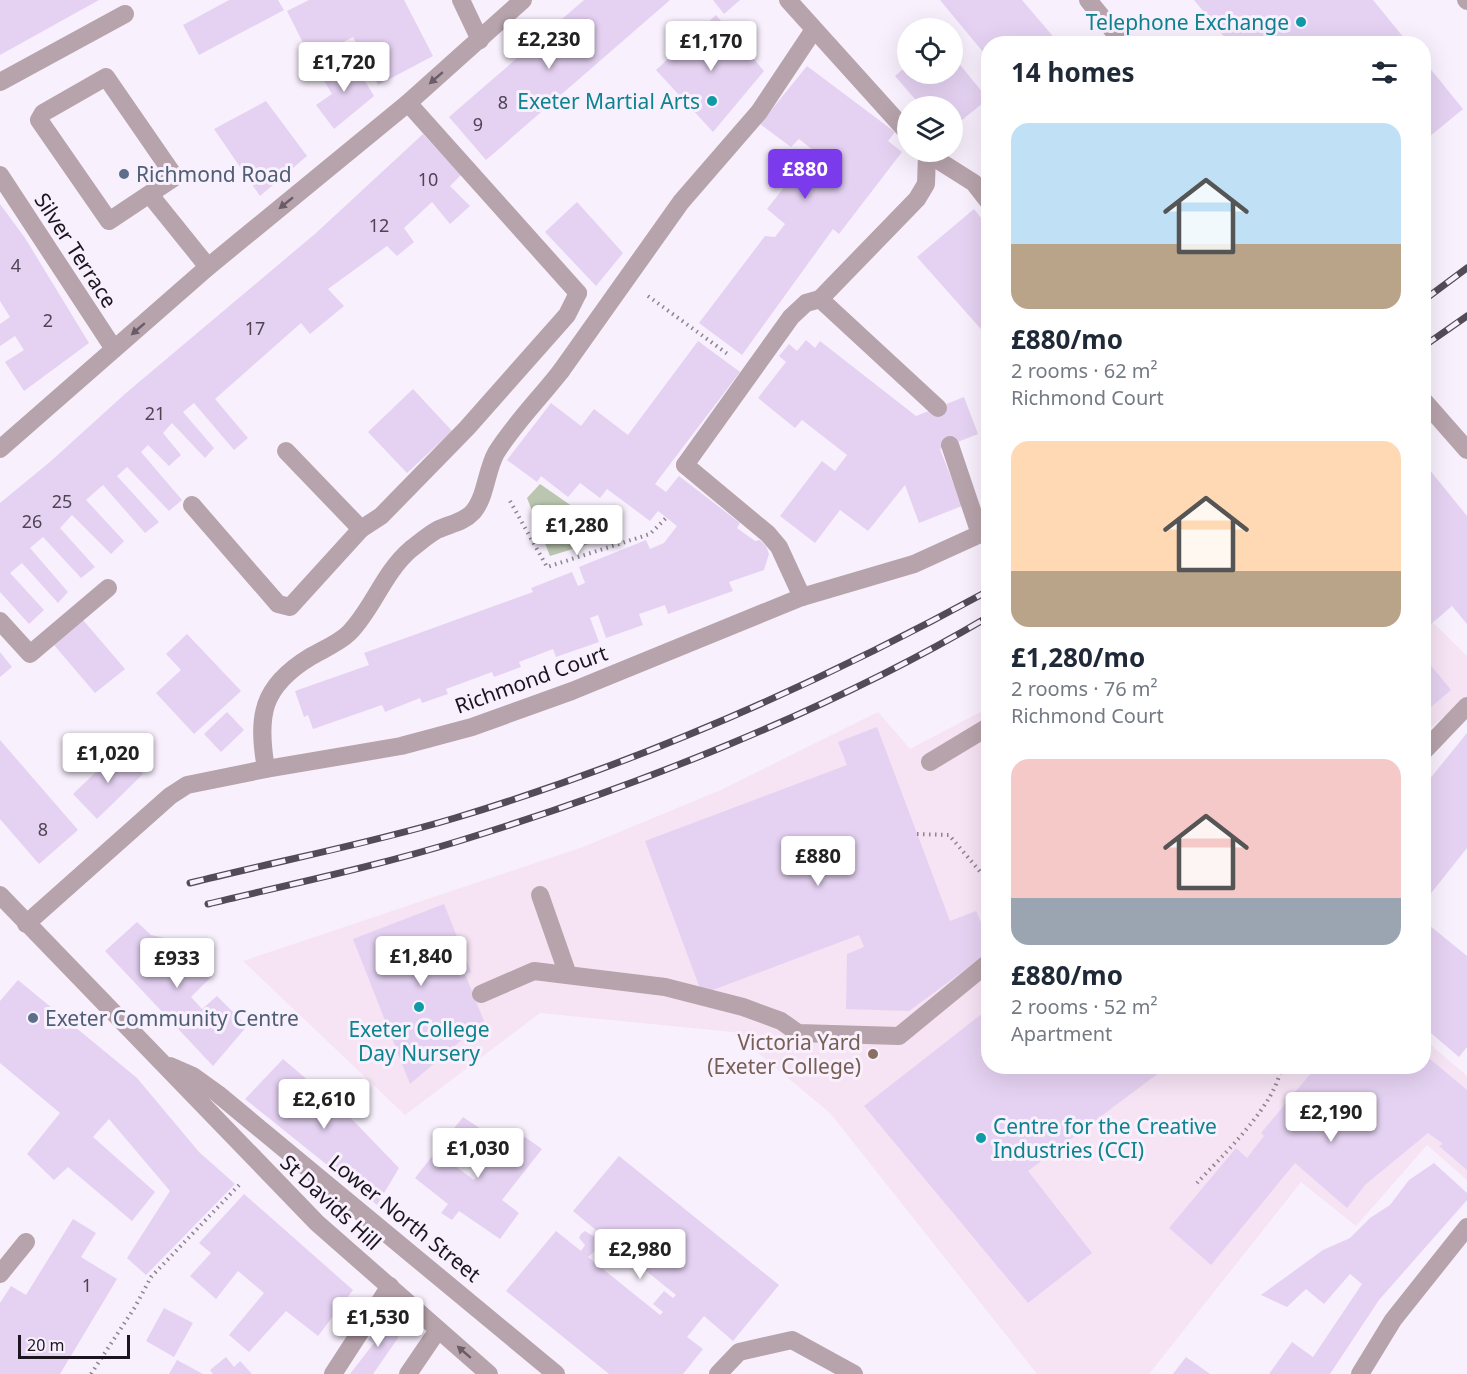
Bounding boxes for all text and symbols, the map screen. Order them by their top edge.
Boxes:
place label: Telephone Exchange [1086,8,1289,36]
marker: Telephone Exchange [1294,15,1308,29]
map controls [897,18,963,162]
button: locate [897,18,963,84]
pin: £2,230 [500,19,598,70]
pin: £1,170 [662,21,760,72]
text: £2,230 [518,25,580,52]
text: £1,170 [680,27,742,54]
pin: £1,720 [295,42,393,93]
text: £1,720 [313,48,375,75]
text: 14 homes [1011,54,1135,90]
icon: filters [1368,56,1401,89]
one-way arrow [428,72,444,85]
place label: Exeter Martial Arts [517,87,700,115]
house number: 8 [498,90,508,114]
marker: Exeter Martial Arts [705,94,719,108]
button: layers [897,96,963,162]
house number: 9 [473,112,483,136]
pin: £880 [769,149,841,200]
text: £880 [782,155,828,182]
place label: Richmond Road [136,160,292,188]
icon: home [1152,162,1260,270]
marker: Richmond Road [117,167,131,181]
house number: 10 [418,167,438,191]
street label: Silver Terrace [28,187,124,313]
one-way arrow [279,196,294,209]
house number: 12 [369,213,389,237]
house number: 4 [11,253,21,277]
house number: 2 [43,308,53,332]
house number: 17 [245,316,265,340]
text: £880/mo [1011,321,1123,357]
one-way arrow [130,322,145,336]
text: 2 rooms · 62 m² [1011,357,1158,384]
text: Richmond Court [1011,384,1164,411]
house number: 21 [145,401,165,425]
icon: home [1152,480,1260,588]
house number: 25 [52,489,72,513]
pin: £1,280 [528,505,626,556]
house number: 26 [22,509,42,533]
text: £1,280 [546,511,608,538]
street label: Richmond Court [451,638,612,720]
text: £1,280/mo [1011,639,1145,675]
text: 2 rooms · 76 m² [1011,675,1158,702]
text: Richmond Court [1011,702,1164,729]
pin: £1,020 [59,733,157,784]
text: £1,020 [77,739,139,766]
icon: home [1152,798,1260,906]
house number: 8 [38,817,48,841]
pin: £880 [782,836,854,887]
text: £880 [795,842,841,869]
pin: £1,840 [372,936,470,987]
pin: £933 [141,938,213,989]
text: £1,840 [390,942,452,969]
text: £933 [154,944,200,971]
text: £880/mo [1011,957,1123,993]
text: 2 rooms · 52 m² [1011,993,1158,1020]
marker: Exeter College Day Nursery [412,1000,426,1014]
place label: Exeter Community Centre [45,1004,299,1032]
marker: Exeter Community Centre [26,1011,40,1025]
place label: Exeter College Day Nursery [348,1015,490,1067]
text: Apartment [1011,1020,1112,1047]
place label: Victoria Yard (Exeter College) [707,1028,861,1080]
marker: Victoria Yard (Exeter College) [866,1047,880,1061]
pin: £2,610 [275,1079,373,1130]
text: £2,610 [293,1085,355,1112]
pin: £2,190 [1282,1092,1380,1143]
text: £2,190 [1300,1098,1362,1125]
place label: Centre for the Creative Industries (CCI) [993,1112,1217,1164]
pin: £1,030 [429,1128,527,1179]
marker: Centre for the Creative Industries (CCI) [974,1131,988,1145]
text: £1,030 [447,1134,509,1161]
street label: St Davids Hill [275,1148,387,1256]
street label: Lower North Street [323,1148,487,1288]
pin: £2,980 [591,1229,689,1280]
text: £2,980 [609,1235,671,1262]
house number: 1 [82,1273,92,1297]
pin: £1,530 [329,1297,427,1348]
text: £1,530 [347,1303,409,1330]
scale bar [18,1332,130,1360]
text: 20 m [27,1334,64,1356]
one-way arrow [457,1346,472,1359]

